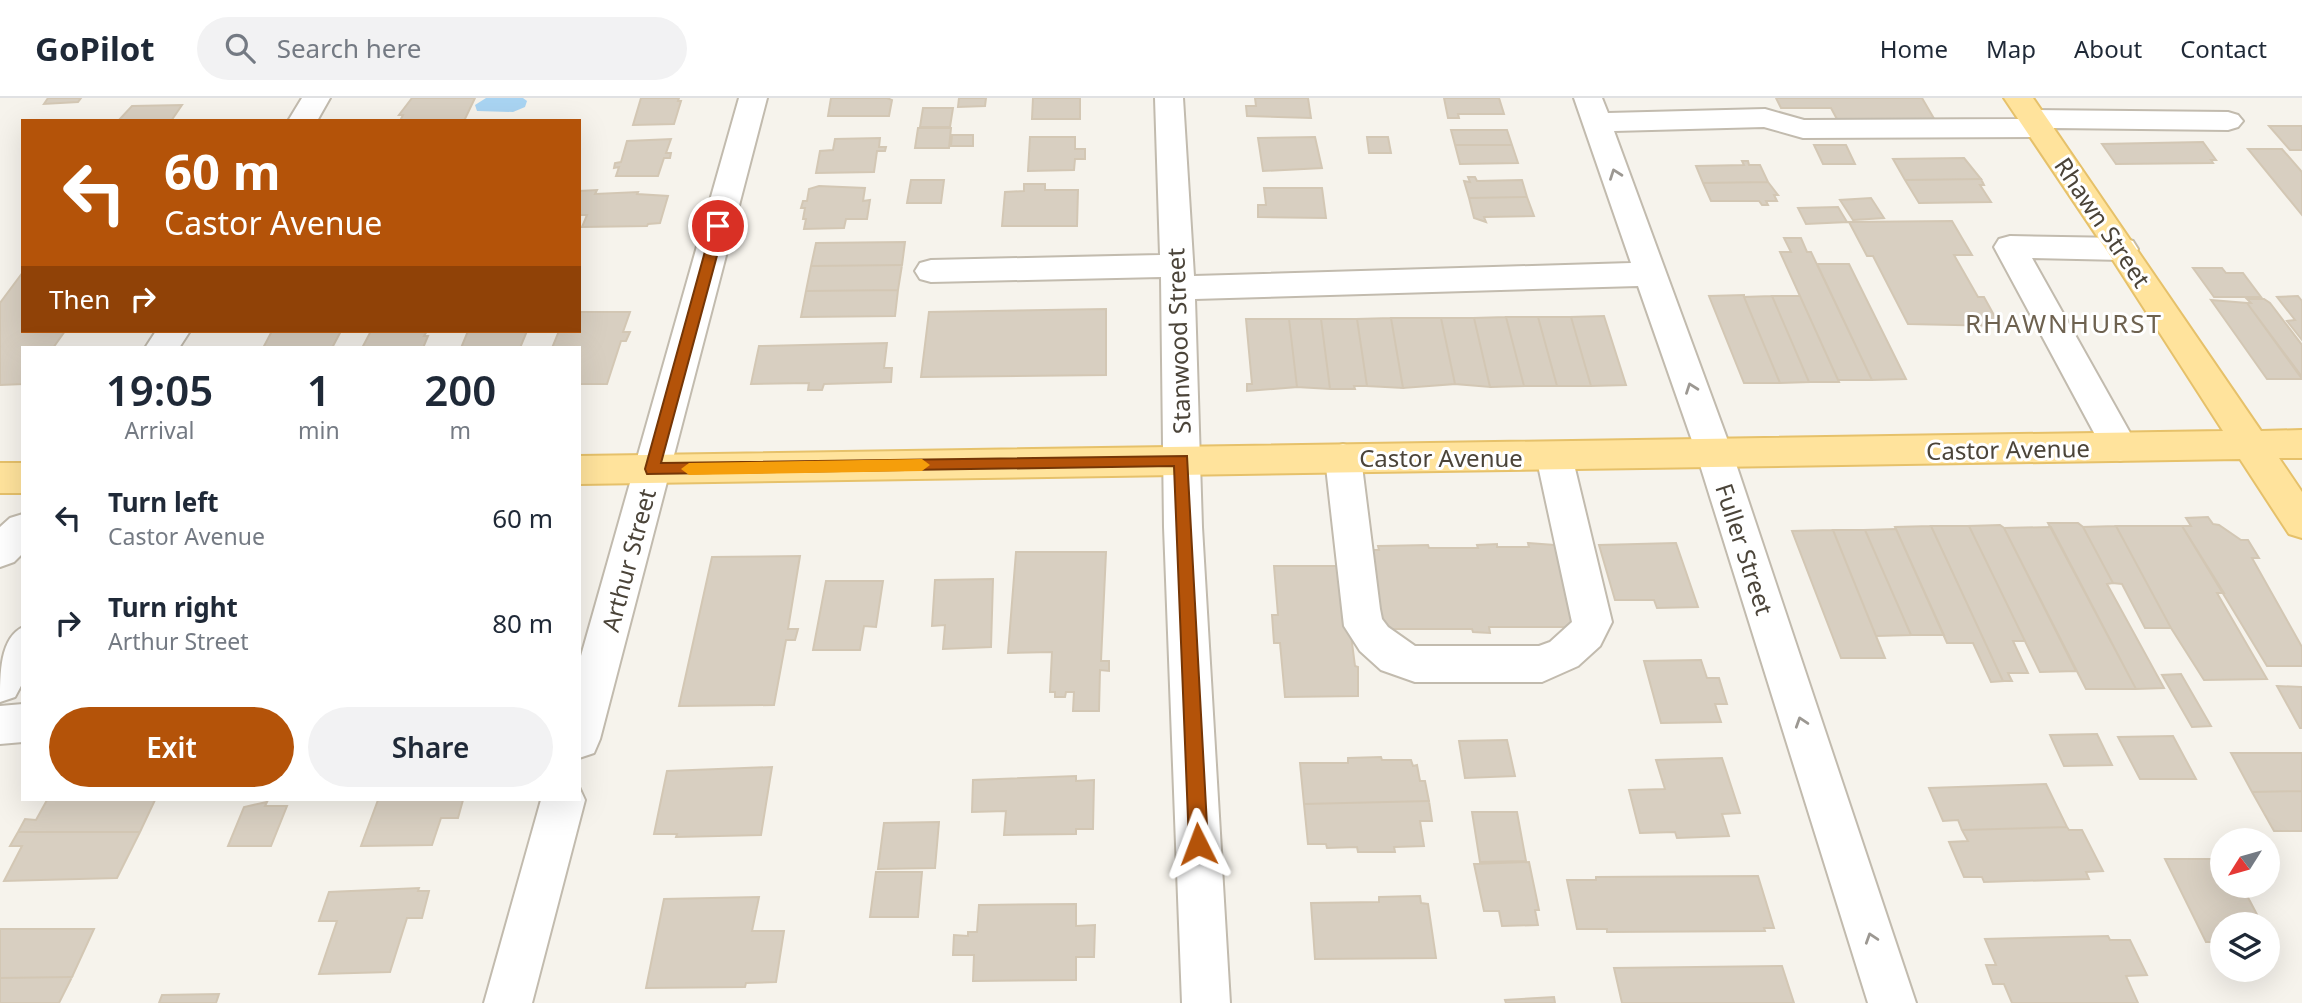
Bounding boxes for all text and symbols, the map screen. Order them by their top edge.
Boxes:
search box [197,17,687,80]
text: GoPilot [35,26,155,71]
icon: search [221,29,259,67]
text: Search here [277,30,421,66]
text: Home [1880,32,1948,65]
text: Map [1986,32,2036,65]
text: About [2074,32,2142,65]
text: Contact [2180,32,2267,65]
text: 60 m [164,138,281,204]
icon: left [49,147,140,238]
street label: Rhawn Street [2047,151,2159,294]
one-way arrow [1609,168,1623,180]
pin [688,196,748,256]
text: Castor Avenue [164,201,382,244]
icon: arrive [699,207,737,245]
street label: Stanwood Street [1158,247,1198,435]
icon: right [124,280,162,318]
text: Then [49,281,110,317]
district label: RHAWNHURST [1965,305,2163,341]
text: 19:05 [106,361,213,418]
text: 1 [307,361,331,418]
text: 200 [424,361,496,418]
one-way arrow [1685,382,1699,394]
text: Arrival [124,414,195,446]
text: min [298,414,340,446]
text: m [450,414,471,446]
street label: Castor Avenue [1926,431,2090,467]
street label: Castor Avenue [1359,441,1523,474]
street label: Fuller Street [1708,479,1782,619]
text: Turn left [108,484,219,520]
street label: Arthur Street [593,485,663,635]
icon: left [49,499,87,537]
text: 60 m [492,500,553,536]
text: Castor Avenue [108,520,265,552]
text: Turn right [108,589,238,625]
icon: right [49,604,87,642]
text: 80 m [492,605,553,641]
text: Arthur Street [108,625,249,657]
button: Exit [49,707,294,787]
button: Share [308,707,553,787]
one-way arrow [1795,716,1809,728]
position arrow [1161,807,1235,881]
north arrow [2210,828,2280,898]
map controls [2210,828,2280,982]
button: layers [2210,912,2280,982]
one-way arrow [1865,932,1880,944]

